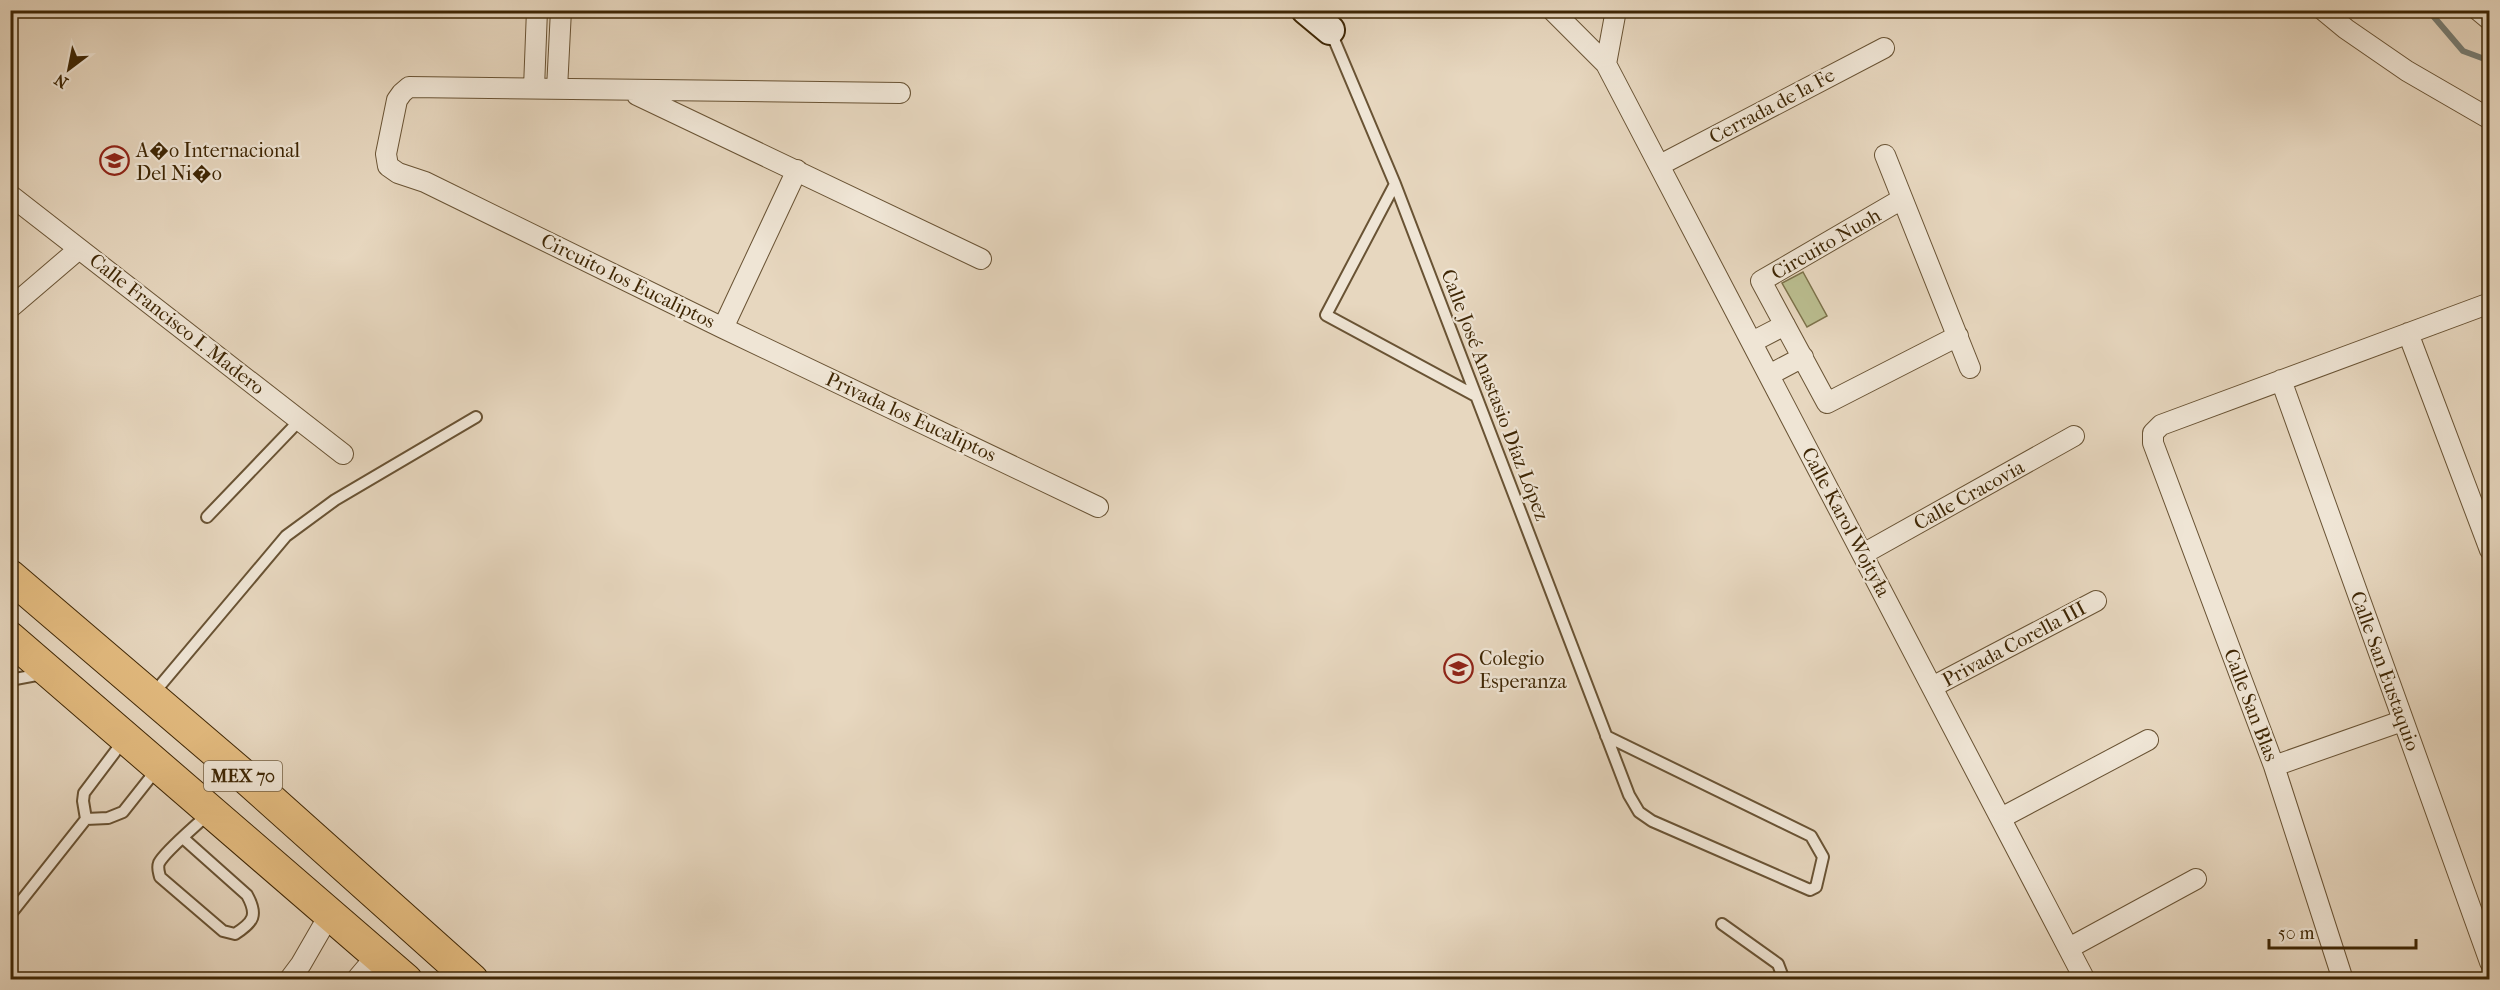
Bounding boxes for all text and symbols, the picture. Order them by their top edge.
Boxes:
north arrow [39,39,99,99]
street label: Cerrada de la Fe [1705,63,1839,149]
text: N [50,70,71,93]
place label: A�o Internacional Del Ni�o [135,139,301,185]
school or university icon: A�o Internacional Del Ni�o [99,145,131,177]
street label: Circuito Nuoh [1767,203,1885,285]
street label: Circuito los Eucaliptos [537,229,719,333]
street label: Calle Francisco I. Madero [85,248,269,400]
street label: Calle José Anastasio Díaz López [1436,266,1554,524]
street label: Privada los Eucaliptos [822,367,1000,467]
street label: Calle Karol Wojtyła [1797,443,1895,601]
street label: Calle Cracovia [1910,455,2029,535]
street label: Calle San Eustaquio [2345,588,2425,754]
street label: Privada Corella III [1938,596,2090,692]
street label: Calle San Blas [2219,646,2283,764]
place label: Colegio Esperanza [1479,647,1568,693]
school or university icon: Colegio Esperanza [1442,653,1474,685]
road number: MEX 70 [204,761,282,791]
scale bar [2269,912,2416,950]
text: 50 m [2278,923,2315,944]

